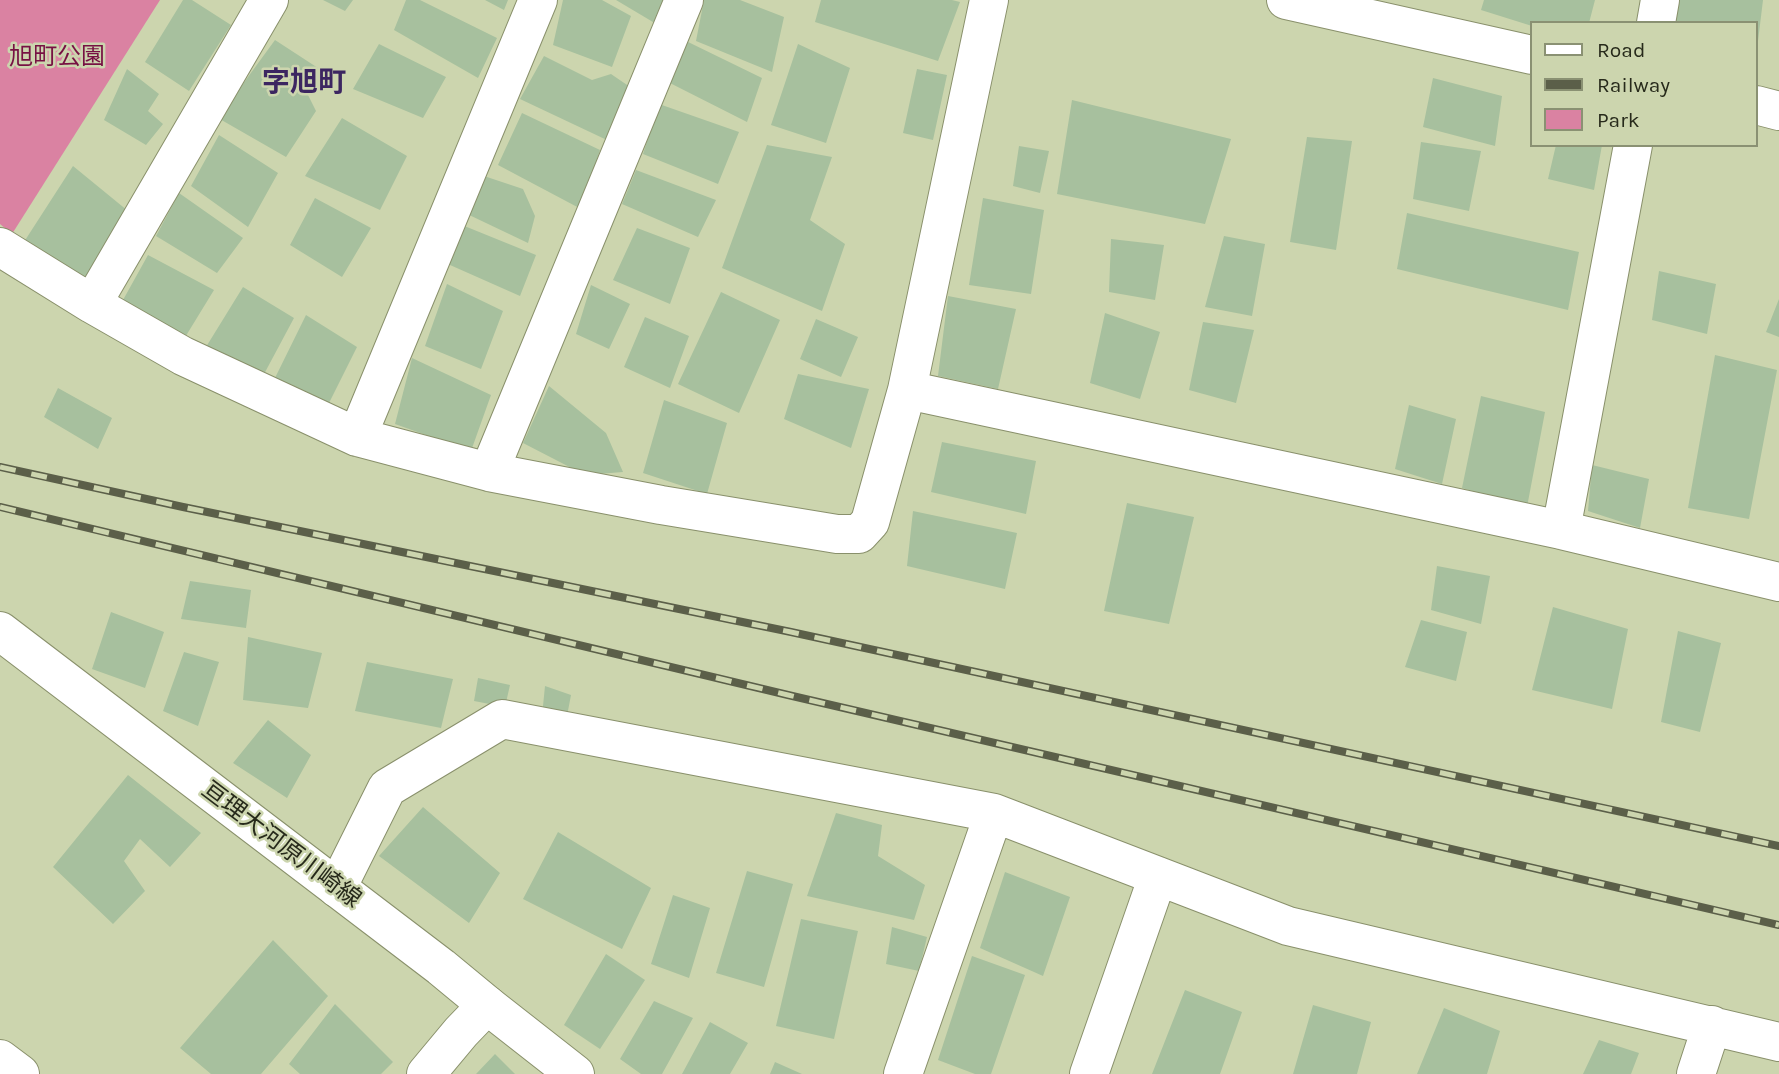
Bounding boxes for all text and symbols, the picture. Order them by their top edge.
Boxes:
legend [1530,21,1758,147]
text: Road [1597,38,1645,62]
park label: 旭町公園 [9,43,105,71]
district label: 字旭町 [262,66,346,100]
text: Railway [1597,73,1670,97]
text: Park [1597,108,1640,132]
street label: 亘理大河原川崎線 [196,776,366,914]

